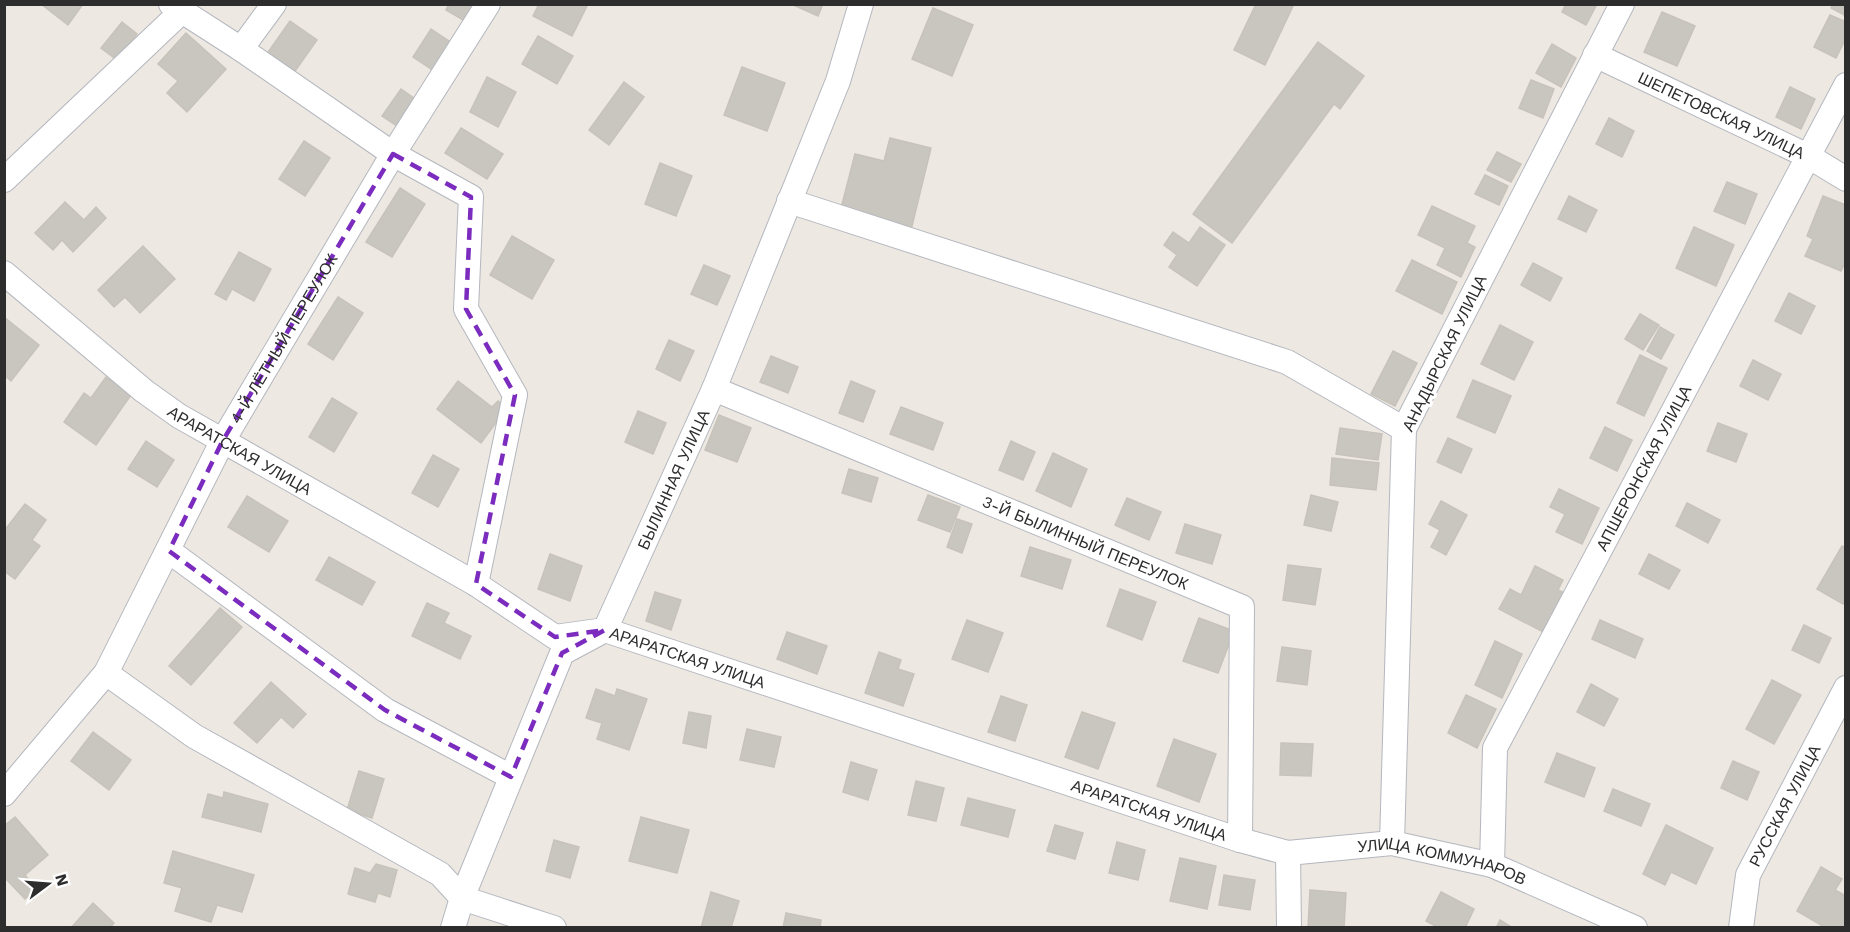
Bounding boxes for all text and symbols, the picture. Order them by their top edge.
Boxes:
street label: ШЕПЕТОВСКАЯ УЛИЦА [1635,68,1808,163]
street label: 4-Й ЛЁТНЫЙ ПЕРЕУЛОК [226,250,342,427]
street label: АНАДЫРСКАЯ УЛИЦА [1398,272,1491,435]
street label: АПШЕРОНСКАЯ УЛИЦА [1592,382,1695,554]
street label: АРАРАТСКАЯ УЛИЦА [164,402,315,499]
street label: БЫЛИННАЯ УЛИЦА [634,406,714,553]
street label: 3-Й БЫЛИННЫЙ ПЕРЕУЛОК [980,492,1192,594]
street label: АРАРАТСКАЯ УЛИЦА [607,623,768,692]
street label: РУССКАЯ УЛИЦА [1745,741,1825,870]
street label: АРАРАТСКАЯ УЛИЦА [1069,776,1229,845]
street label: УЛИЦА КОММУНАРОВ [1356,834,1529,889]
north arrow [18,854,78,914]
text: N [51,872,73,888]

